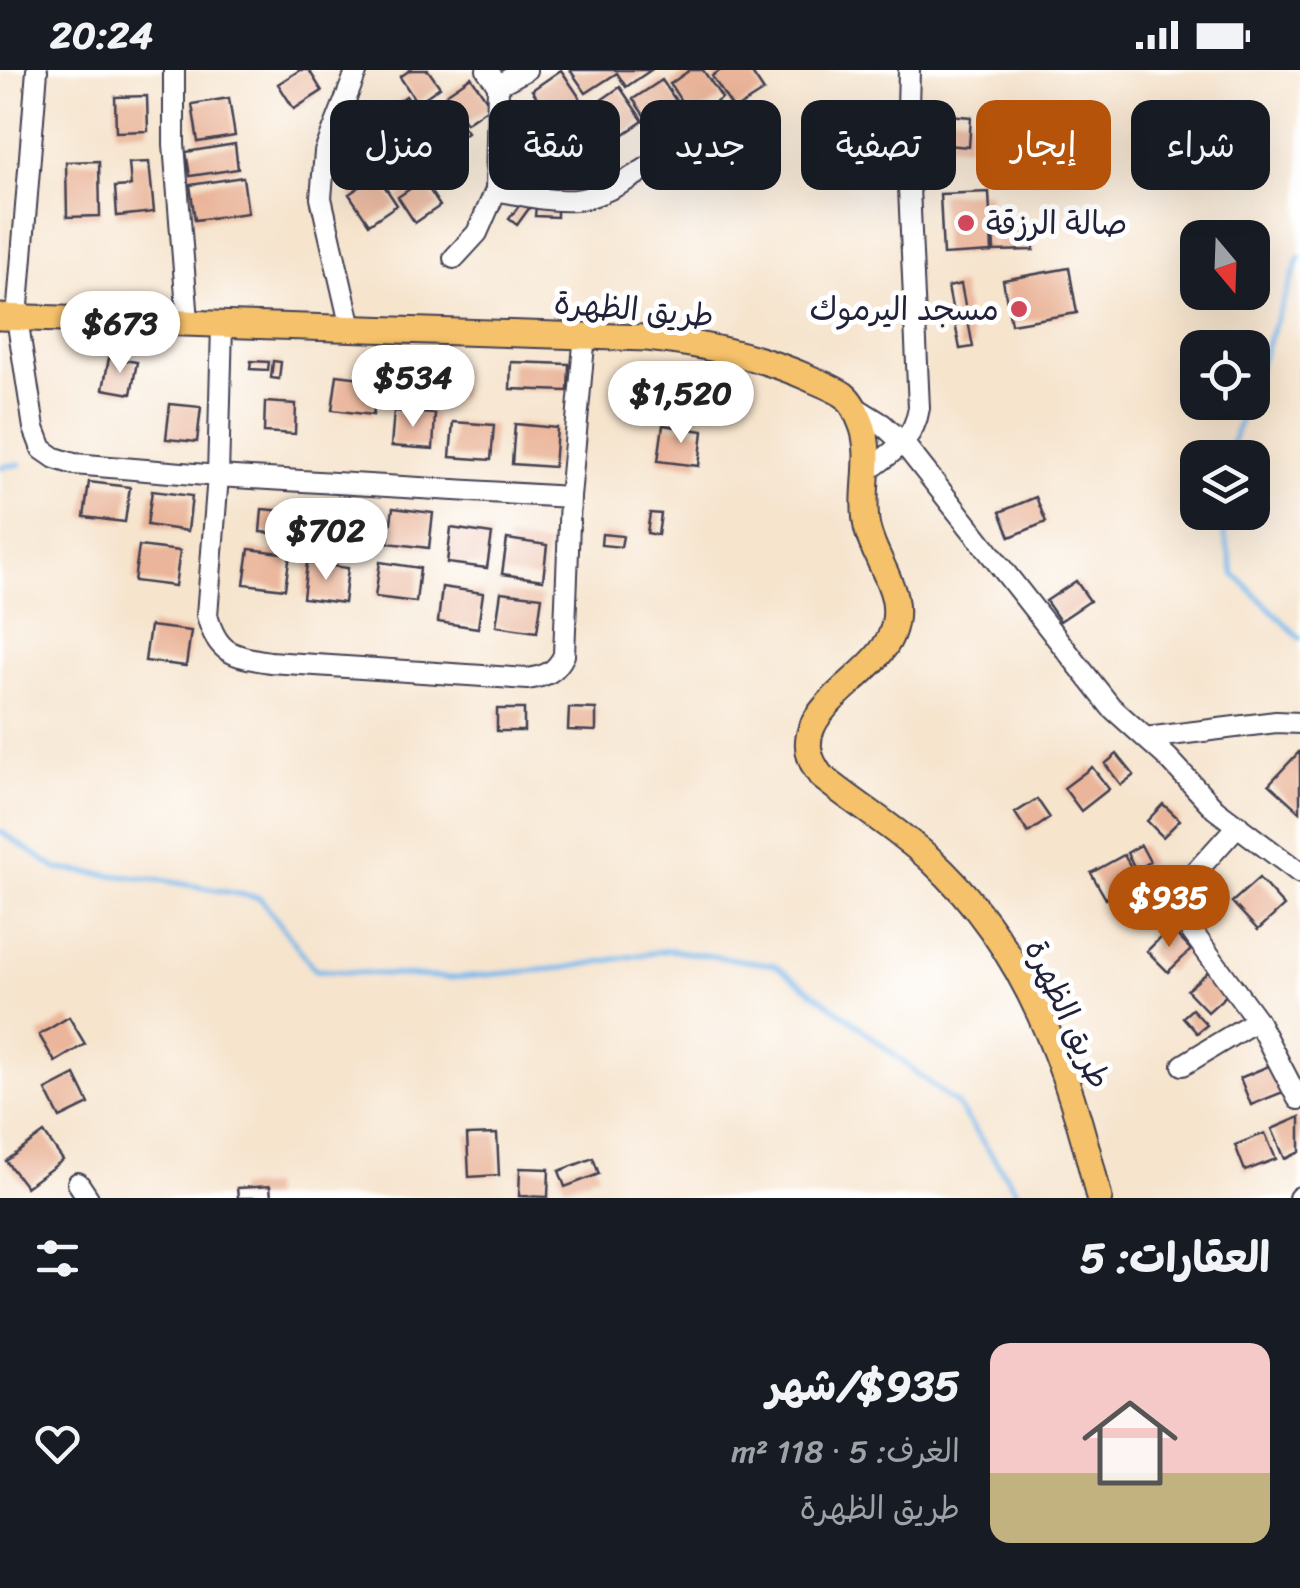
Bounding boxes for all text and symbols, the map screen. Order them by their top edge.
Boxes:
text: 20:24 [50,2,153,69]
chip: منزل [330,100,469,190]
chip: شقة [489,100,620,190]
chip: جديد [640,100,781,190]
chip: تصفية [801,100,956,190]
chip: إيجار [976,100,1111,190]
chip: شراء [1131,100,1270,190]
place label: صالة الرزقة [986,195,1127,252]
marker: صالة الرزقة [955,212,977,234]
north arrow [1180,220,1270,310]
map controls [1180,220,1270,530]
street label: طريق الظهرة [552,274,716,345]
place label: مسجد اليرموك [810,281,999,338]
pin: $673 [61,291,179,376]
text: $673 [82,295,158,352]
marker: مسجد اليرموك [1008,298,1030,320]
button: locate [1180,330,1270,420]
pin: $534 [354,345,472,430]
text: $534 [374,349,452,406]
pin: $1,520 [600,361,762,446]
text: $1,520 [630,365,732,422]
button: layers [1180,440,1270,530]
pin: $702 [267,498,385,583]
text: $702 [287,502,365,559]
pin: $935 [1110,865,1228,950]
text: $935 [1130,869,1208,926]
street label: طريق الظهرة [1008,930,1127,1099]
text: العقارات: 5 [1080,1221,1270,1295]
icon: filters [30,1231,85,1286]
text: $935/شهر [767,1349,960,1423]
icon: home [1070,1383,1190,1503]
icon: heart [30,1416,85,1471]
text: الغرف: 5 · 118 m² [731,1423,960,1480]
text: طريق الظهرة [800,1480,960,1537]

